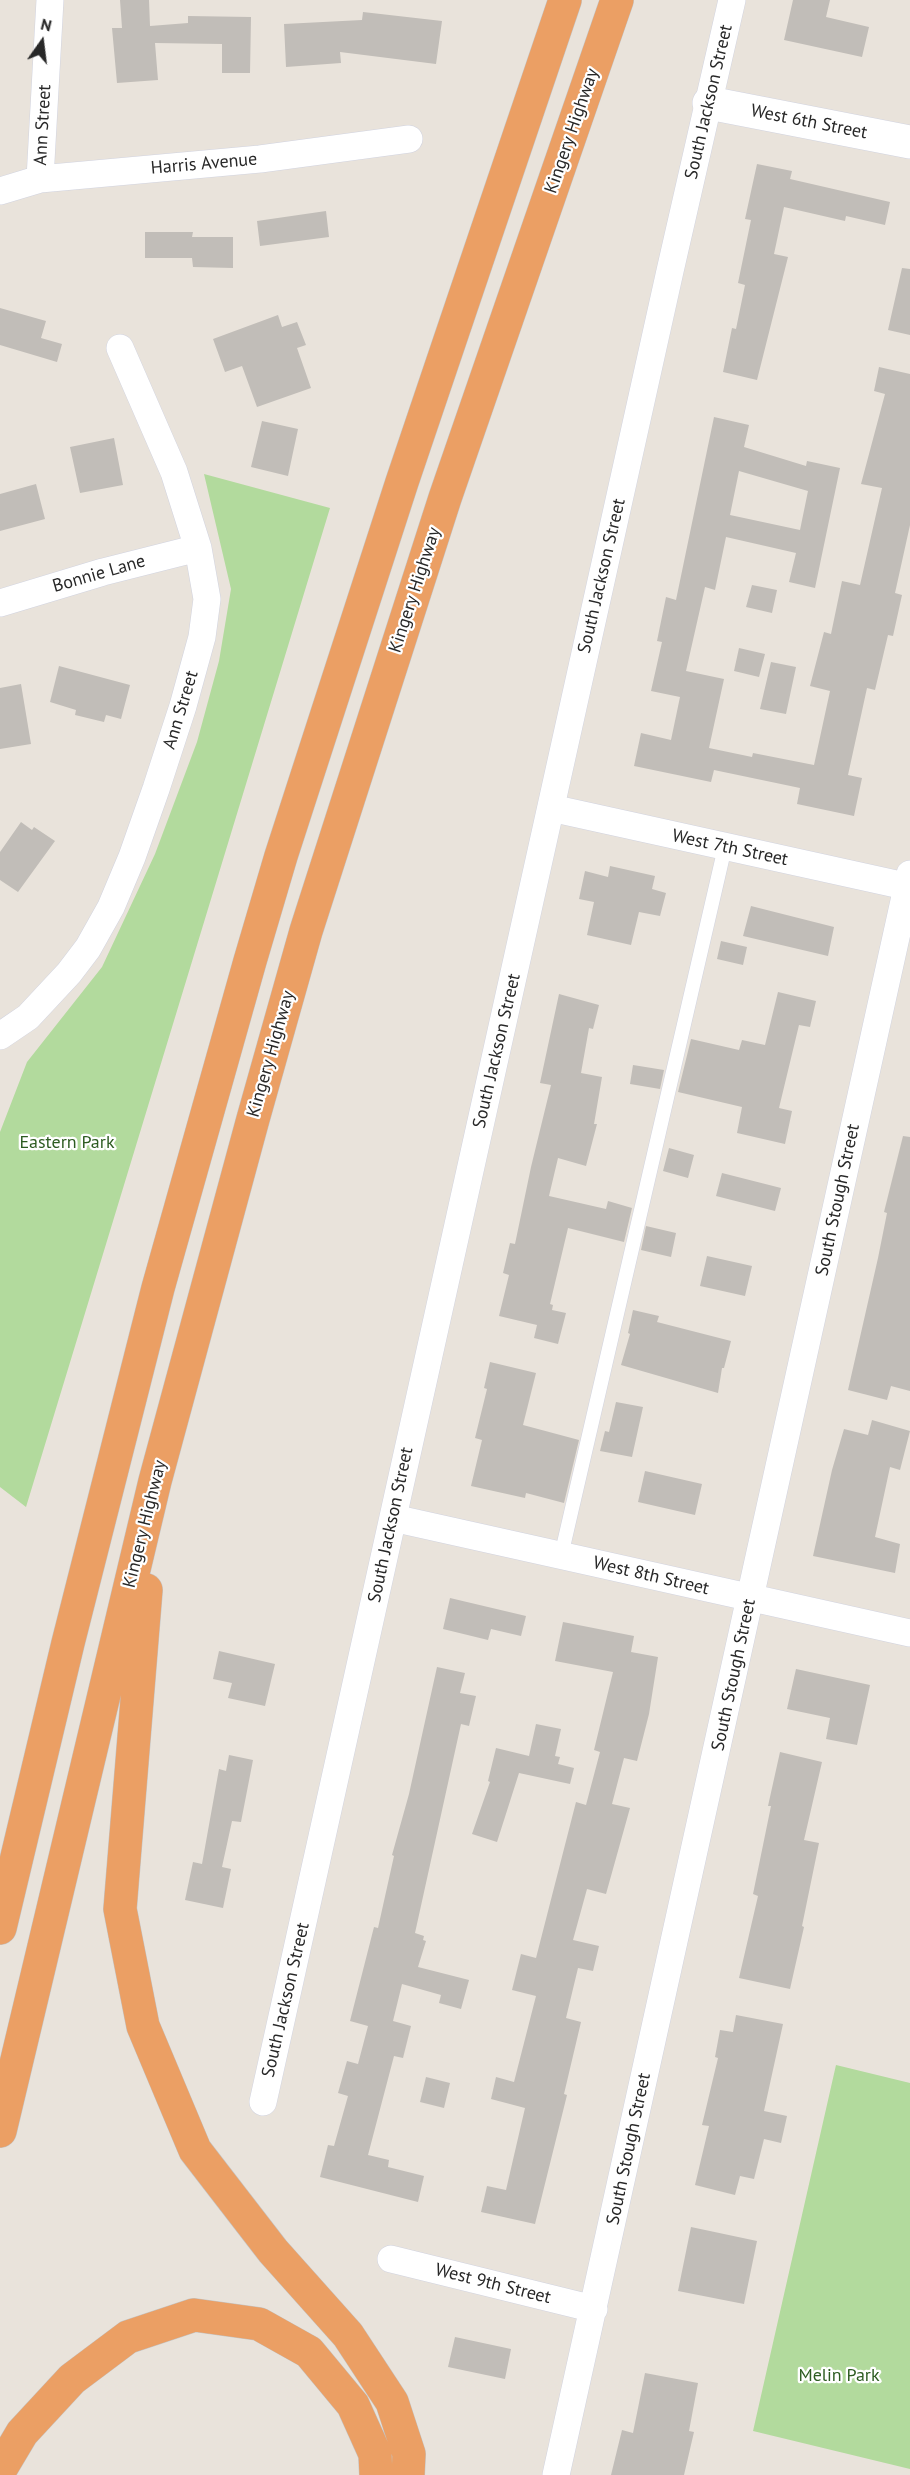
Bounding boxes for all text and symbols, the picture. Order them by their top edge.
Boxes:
north arrow [12,12,72,72]
text: N [39,14,54,36]
street label: South Jackson Street [681,22,737,182]
street label: Kingery Highway [541,66,603,196]
street label: Ann Street [30,84,56,166]
street label: West 6th Street [749,100,869,144]
street label: Harris Avenue [150,149,258,179]
street label: South Jackson Street [574,496,630,656]
street label: Kingery Highway [385,524,445,656]
street label: Bonnie Lane [50,550,148,598]
street label: Ann Street [159,668,203,752]
street label: West 7th Street [670,825,790,871]
street label: South Jackson Street [469,971,525,1131]
street label: Kingery Highway [243,988,299,1120]
street label: South Stough Street [811,1122,865,1278]
park label: Eastern Park [19,1132,115,1154]
street label: South Jackson Street [364,1445,418,1605]
street label: Kingery Highway [119,1458,171,1590]
street label: West 8th Street [591,1552,711,1600]
street label: South Stough Street [707,1597,761,1753]
street label: South Jackson Street [258,1920,314,2080]
street label: South Stough Street [602,2071,656,2227]
street label: West 9th Street [433,2259,553,2309]
park label: Melin Park [798,2365,880,2387]

